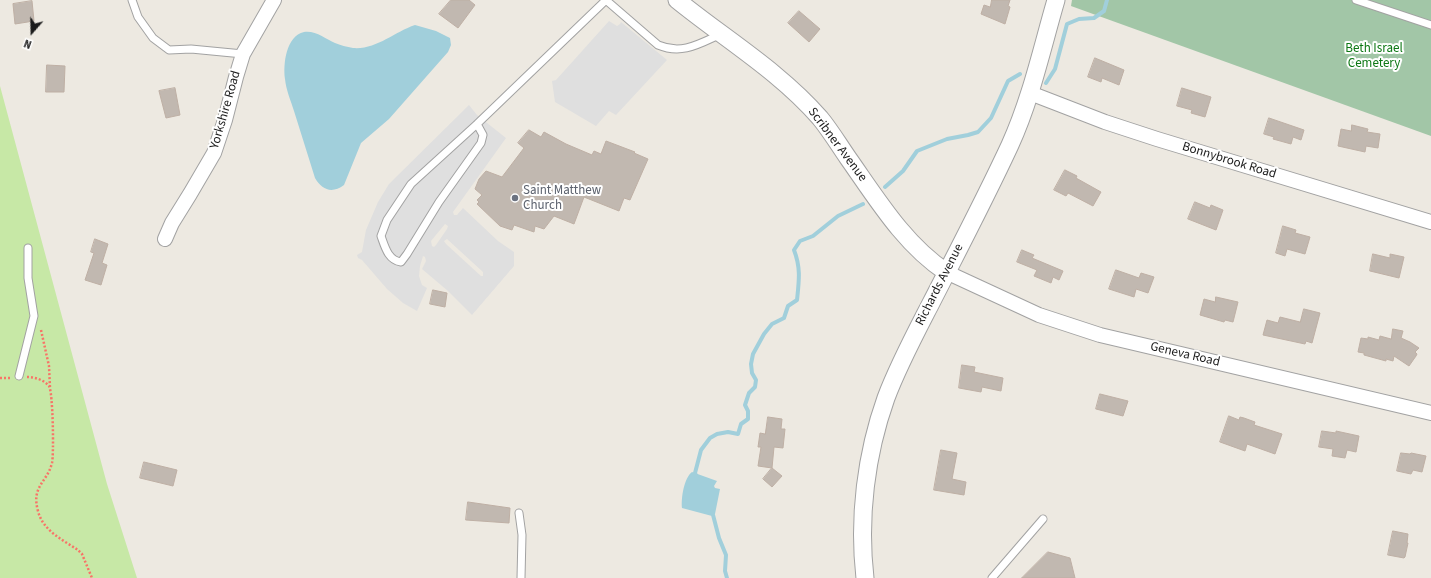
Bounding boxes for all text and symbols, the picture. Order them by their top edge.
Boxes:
north arrow [12,12,52,52]
text: N [22,35,34,52]
park label: Beth Israel Cemetery [1345,41,1403,72]
street label: Yorkshire Road [207,69,245,151]
street label: Scribner Avenue [804,105,870,185]
street label: Bonnybrook Road [1180,139,1278,183]
place label: Saint Matthew Church [523,183,601,214]
marker: Saint Matthew Church [510,193,520,203]
street label: Richards Avenue [913,241,967,329]
street label: Geneva Road [1149,339,1221,371]

